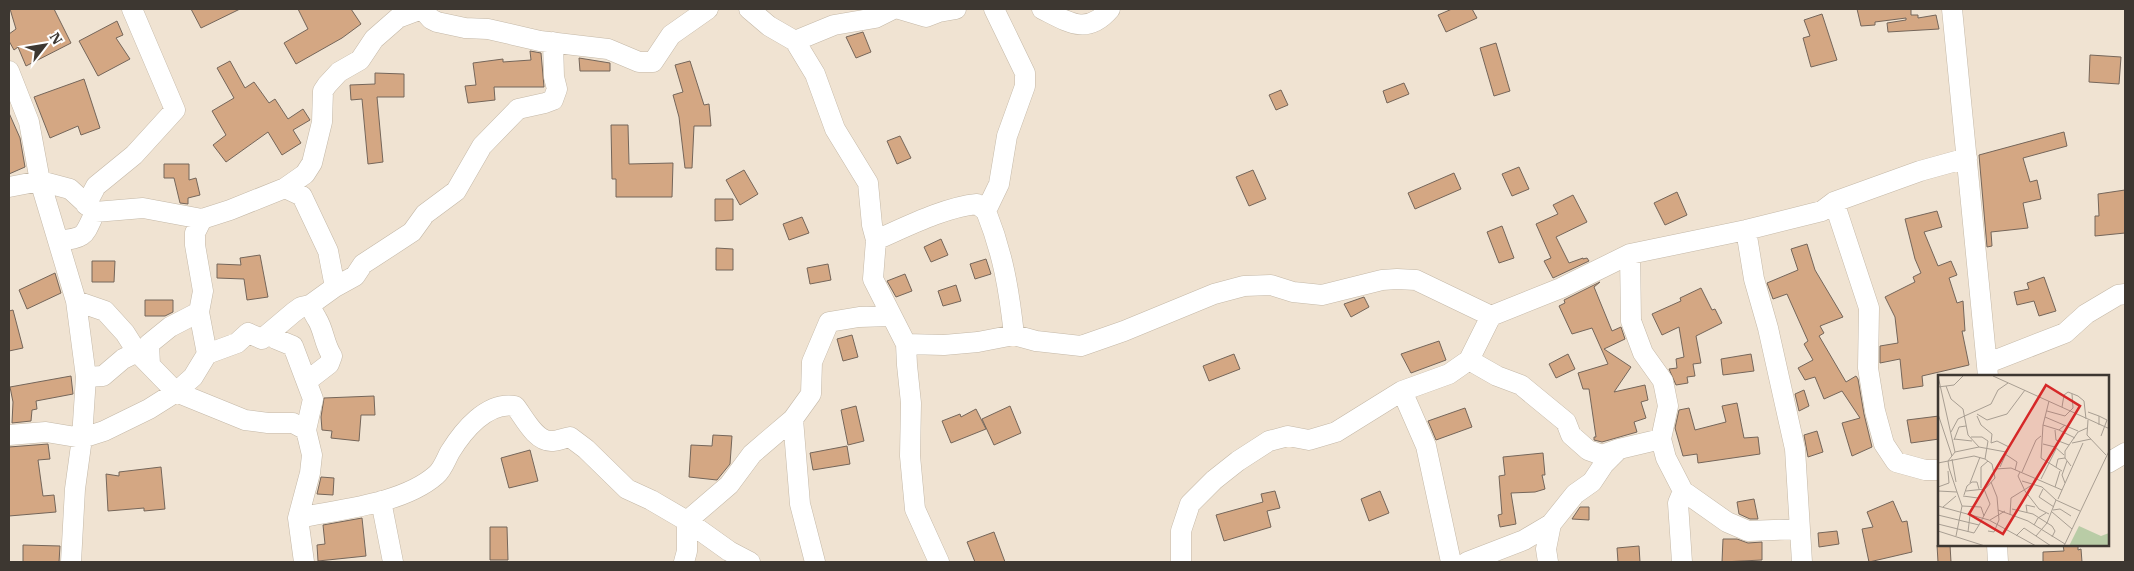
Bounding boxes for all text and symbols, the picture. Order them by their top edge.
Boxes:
north arrow [20,20,70,70]
text: N [46,29,67,48]
inset map [1938,375,2109,546]

